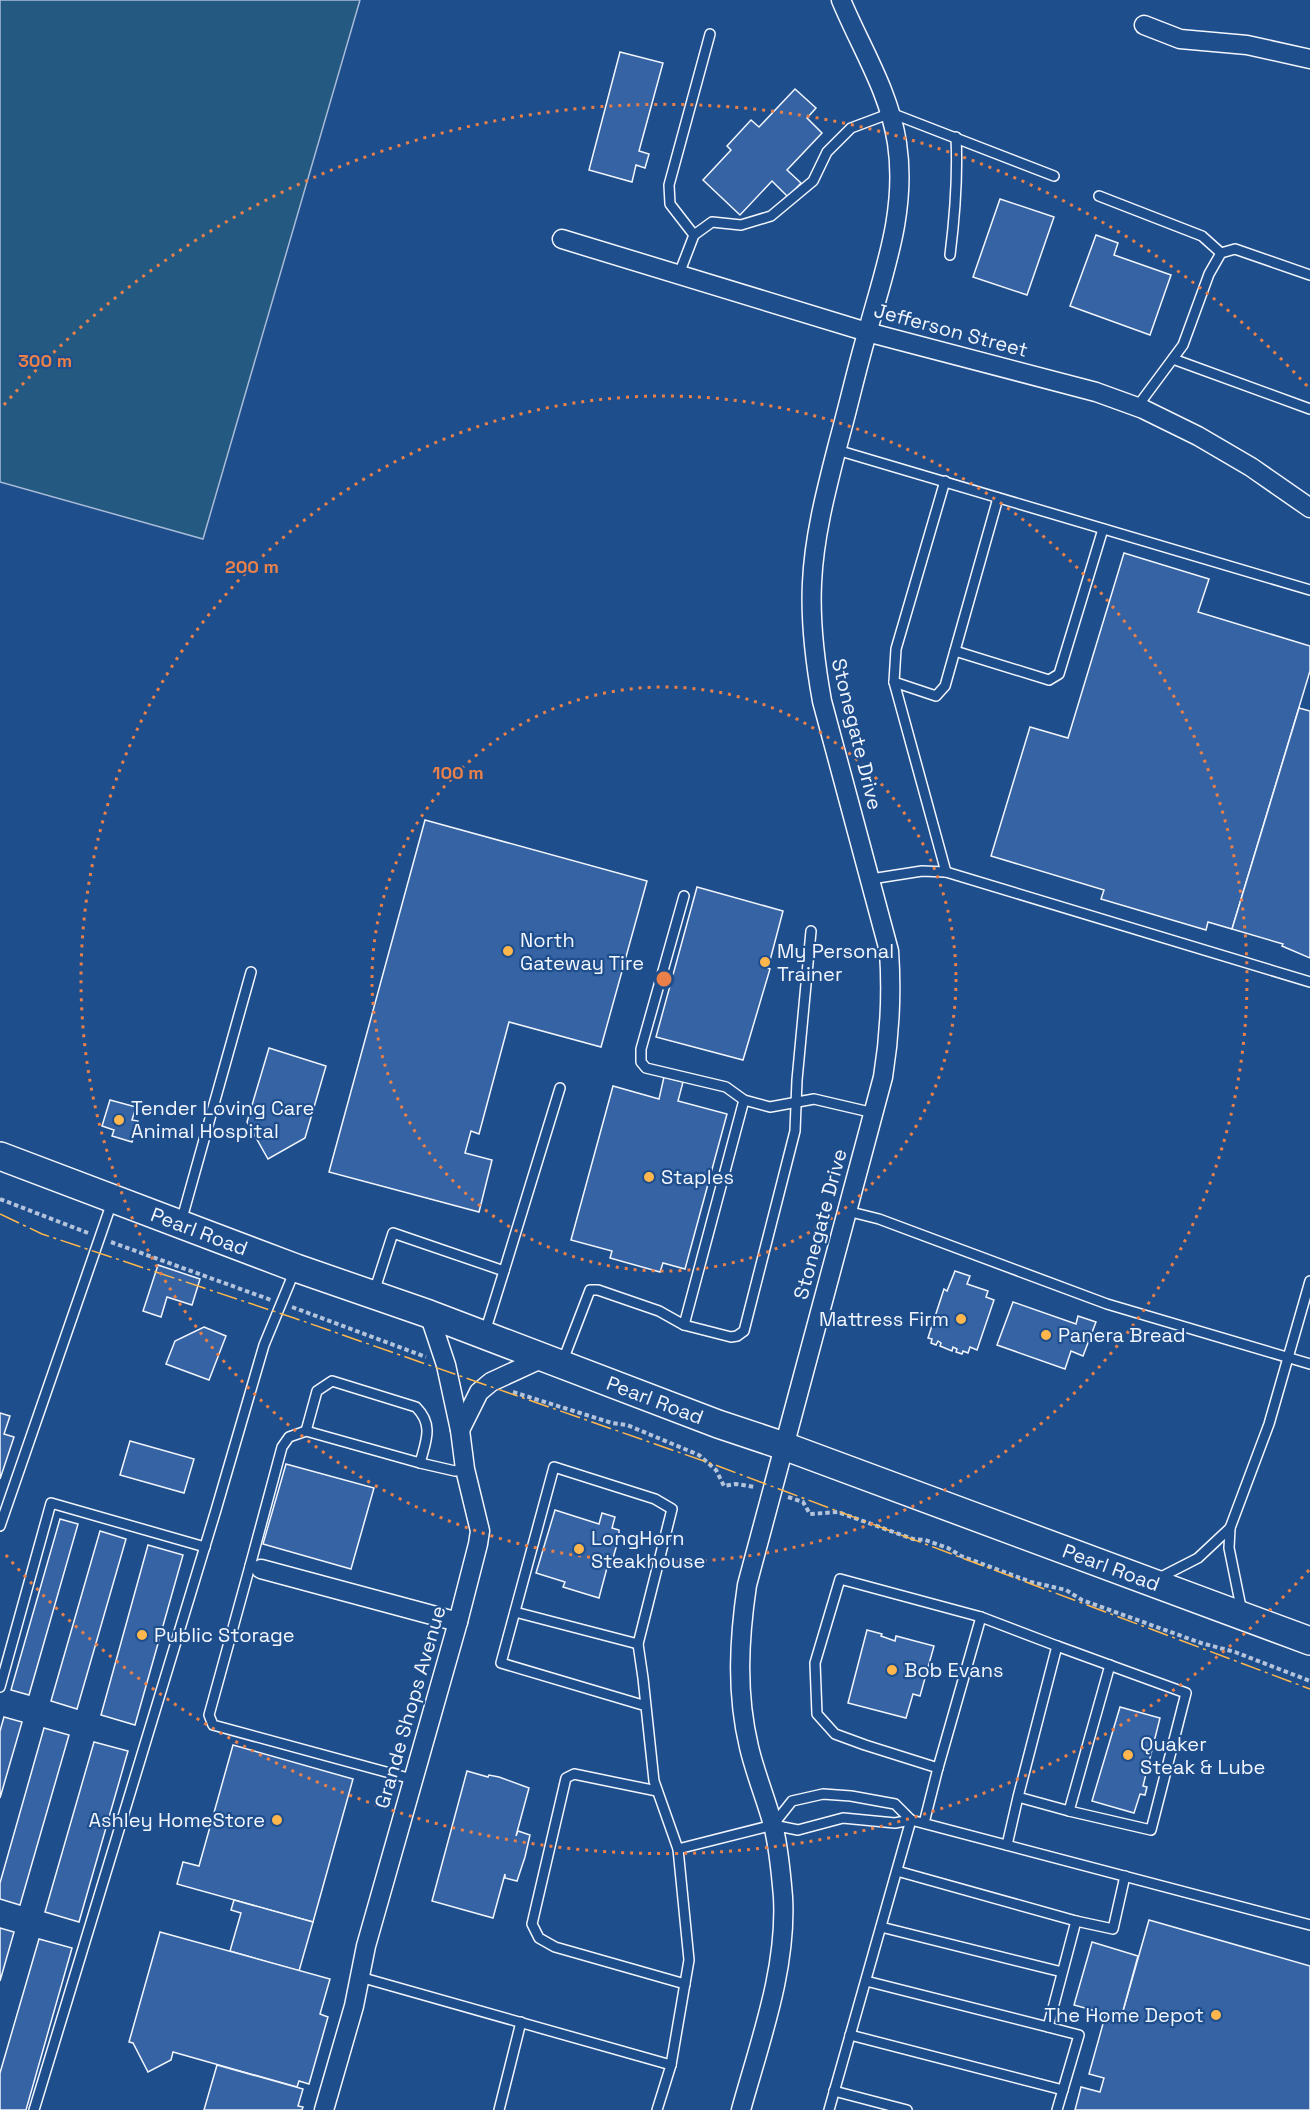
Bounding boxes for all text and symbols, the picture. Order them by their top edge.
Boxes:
street label: Jefferson Street [871,297,1031,363]
text: 300 m [18,349,72,372]
text: 200 m [225,555,279,578]
street label: Stonegate Drive [826,656,888,812]
text: 100 m [432,761,484,784]
place label: North Gateway Tire [520,927,644,976]
place label: My Personal Trainer [777,938,894,987]
marker: North Gateway Tire [501,944,515,958]
marker: My Personal Trainer [758,955,772,969]
centre of rings [654,969,674,989]
place label: Tender Loving Care Animal Hospital [131,1095,314,1144]
marker: Tender Loving Care Animal Hospital [112,1113,126,1127]
street label: Stonegate Drive [787,1146,853,1302]
place label: Staples [661,1164,734,1190]
marker: Staples [642,1170,656,1184]
street label: Pearl Road [147,1201,251,1262]
place label: Mattress Firm [819,1306,949,1332]
marker: Mattress Firm [954,1312,968,1326]
place label: Panera Bread [1058,1322,1186,1348]
marker: Panera Bread [1039,1328,1053,1342]
street label: Pearl Road [603,1370,707,1430]
place label: LongHorn Steakhouse [591,1525,705,1574]
street label: Pearl Road [1059,1537,1163,1597]
marker: LongHorn Steakhouse [572,1542,586,1556]
street label: Grande Shops Avenue [369,1603,451,1811]
place label: Public Storage [154,1622,295,1648]
marker: Public Storage [135,1628,149,1642]
place label: Bob Evans [904,1657,1004,1683]
marker: Bob Evans [885,1663,899,1677]
place label: Quaker Steak & Lube [1140,1731,1265,1780]
marker: Quaker Steak & Lube [1121,1748,1135,1762]
place label: Ashley HomeStore [88,1807,265,1833]
marker: Ashley HomeStore [270,1813,284,1827]
place label: The Home Depot [1044,2002,1204,2028]
marker: The Home Depot [1209,2008,1223,2022]

